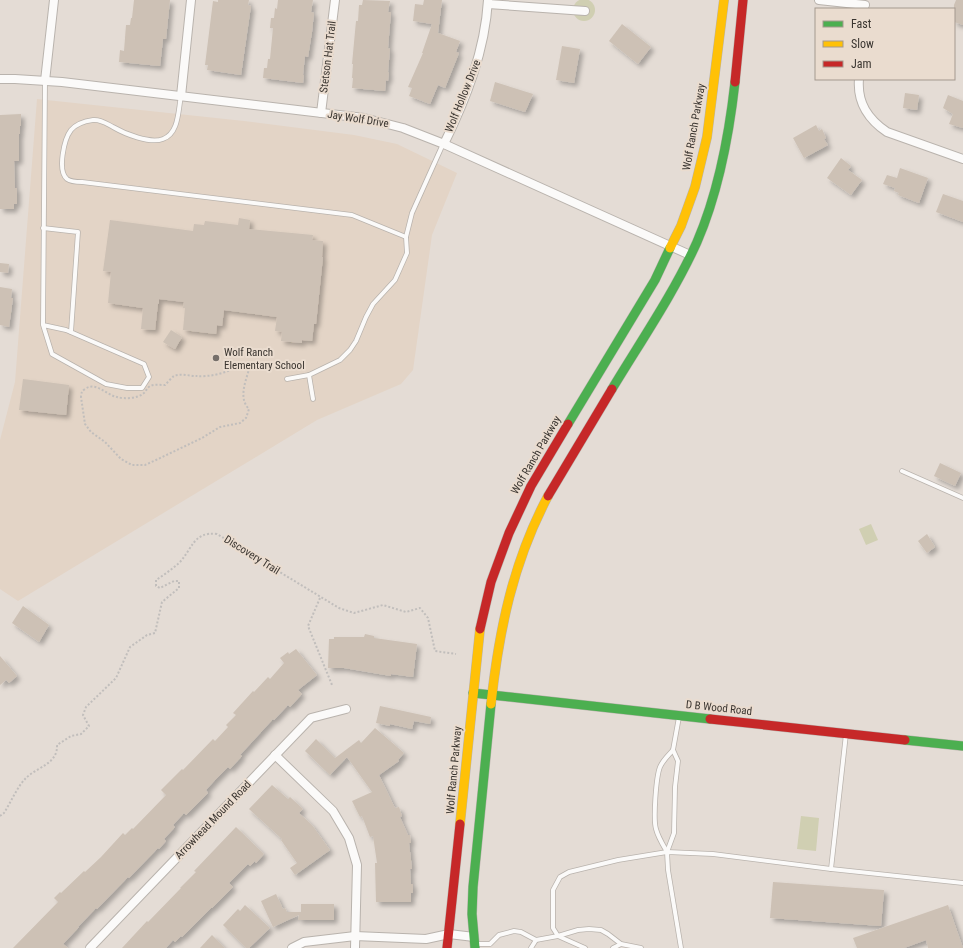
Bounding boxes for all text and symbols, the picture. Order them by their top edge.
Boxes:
legend [815,8,955,80]
text: Fast [851,17,872,31]
street label: Stetson Hat Trail [317,20,339,94]
text: Slow [851,37,874,51]
text: Jam [851,57,872,71]
street label: Wolf Hollow Drive [443,58,483,134]
street label: Wolf Ranch Parkway [680,82,708,172]
street label: Jay Wolf Drive [326,108,390,130]
place label: Wolf Ranch Elementary School [224,346,305,372]
marker: Wolf Ranch Elementary School [211,353,221,363]
street label: Wolf Ranch Parkway [508,413,564,496]
street label: Discovery Trail [222,533,282,577]
street label: D B Wood Road [685,698,753,718]
street label: Wolf Ranch Parkway [444,725,464,814]
street label: Arrowhead Mound Road [172,778,254,862]

